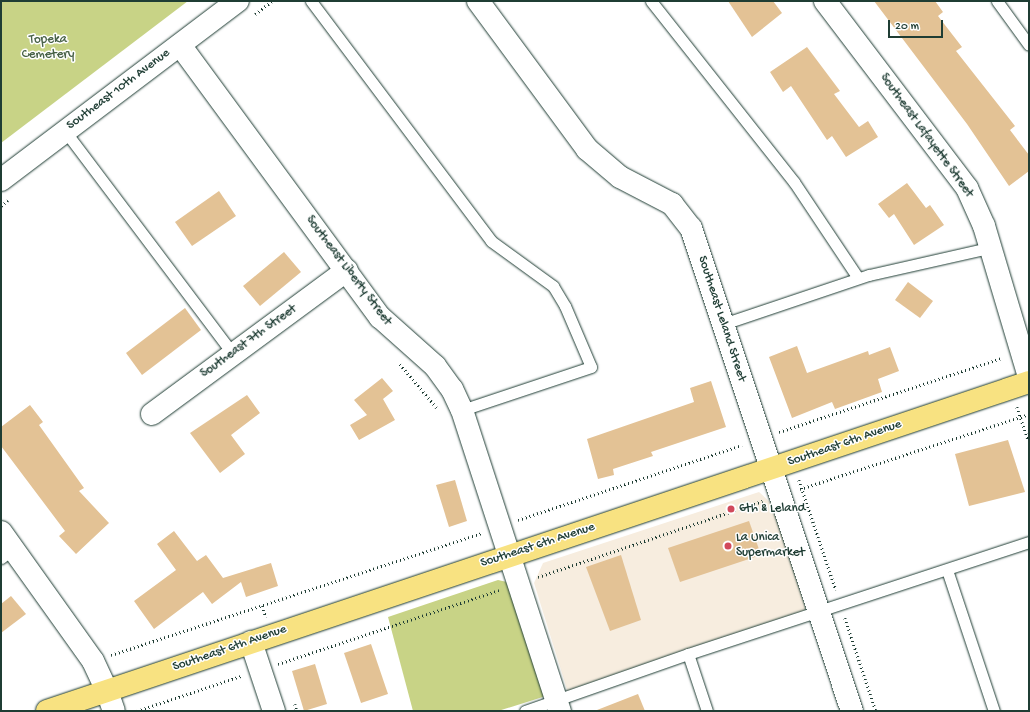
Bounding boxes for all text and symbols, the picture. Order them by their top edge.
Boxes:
scale bar [890,12,945,38]
text: 20 m [895,20,919,34]
park label: Topeka Cemetery [22,33,74,64]
street label: Southeast 10th Avenue [64,46,174,134]
street label: Southeast Lafayette Street [876,71,976,201]
street label: Southeast Liberty Street [302,213,394,329]
street label: Southeast Leland Street [693,254,749,384]
street label: Southeast 7th Street [198,302,300,382]
street label: Southeast 6th Avenue [786,417,904,471]
place label: 6th & Leland [739,501,805,517]
marker: 6th & Leland [726,504,736,514]
street label: Southeast 6th Avenue [479,520,597,572]
place label: La Unica Supermarket [736,531,805,562]
marker: La Unica Supermarket [723,541,733,551]
street label: Southeast 6th Avenue [171,622,289,676]

